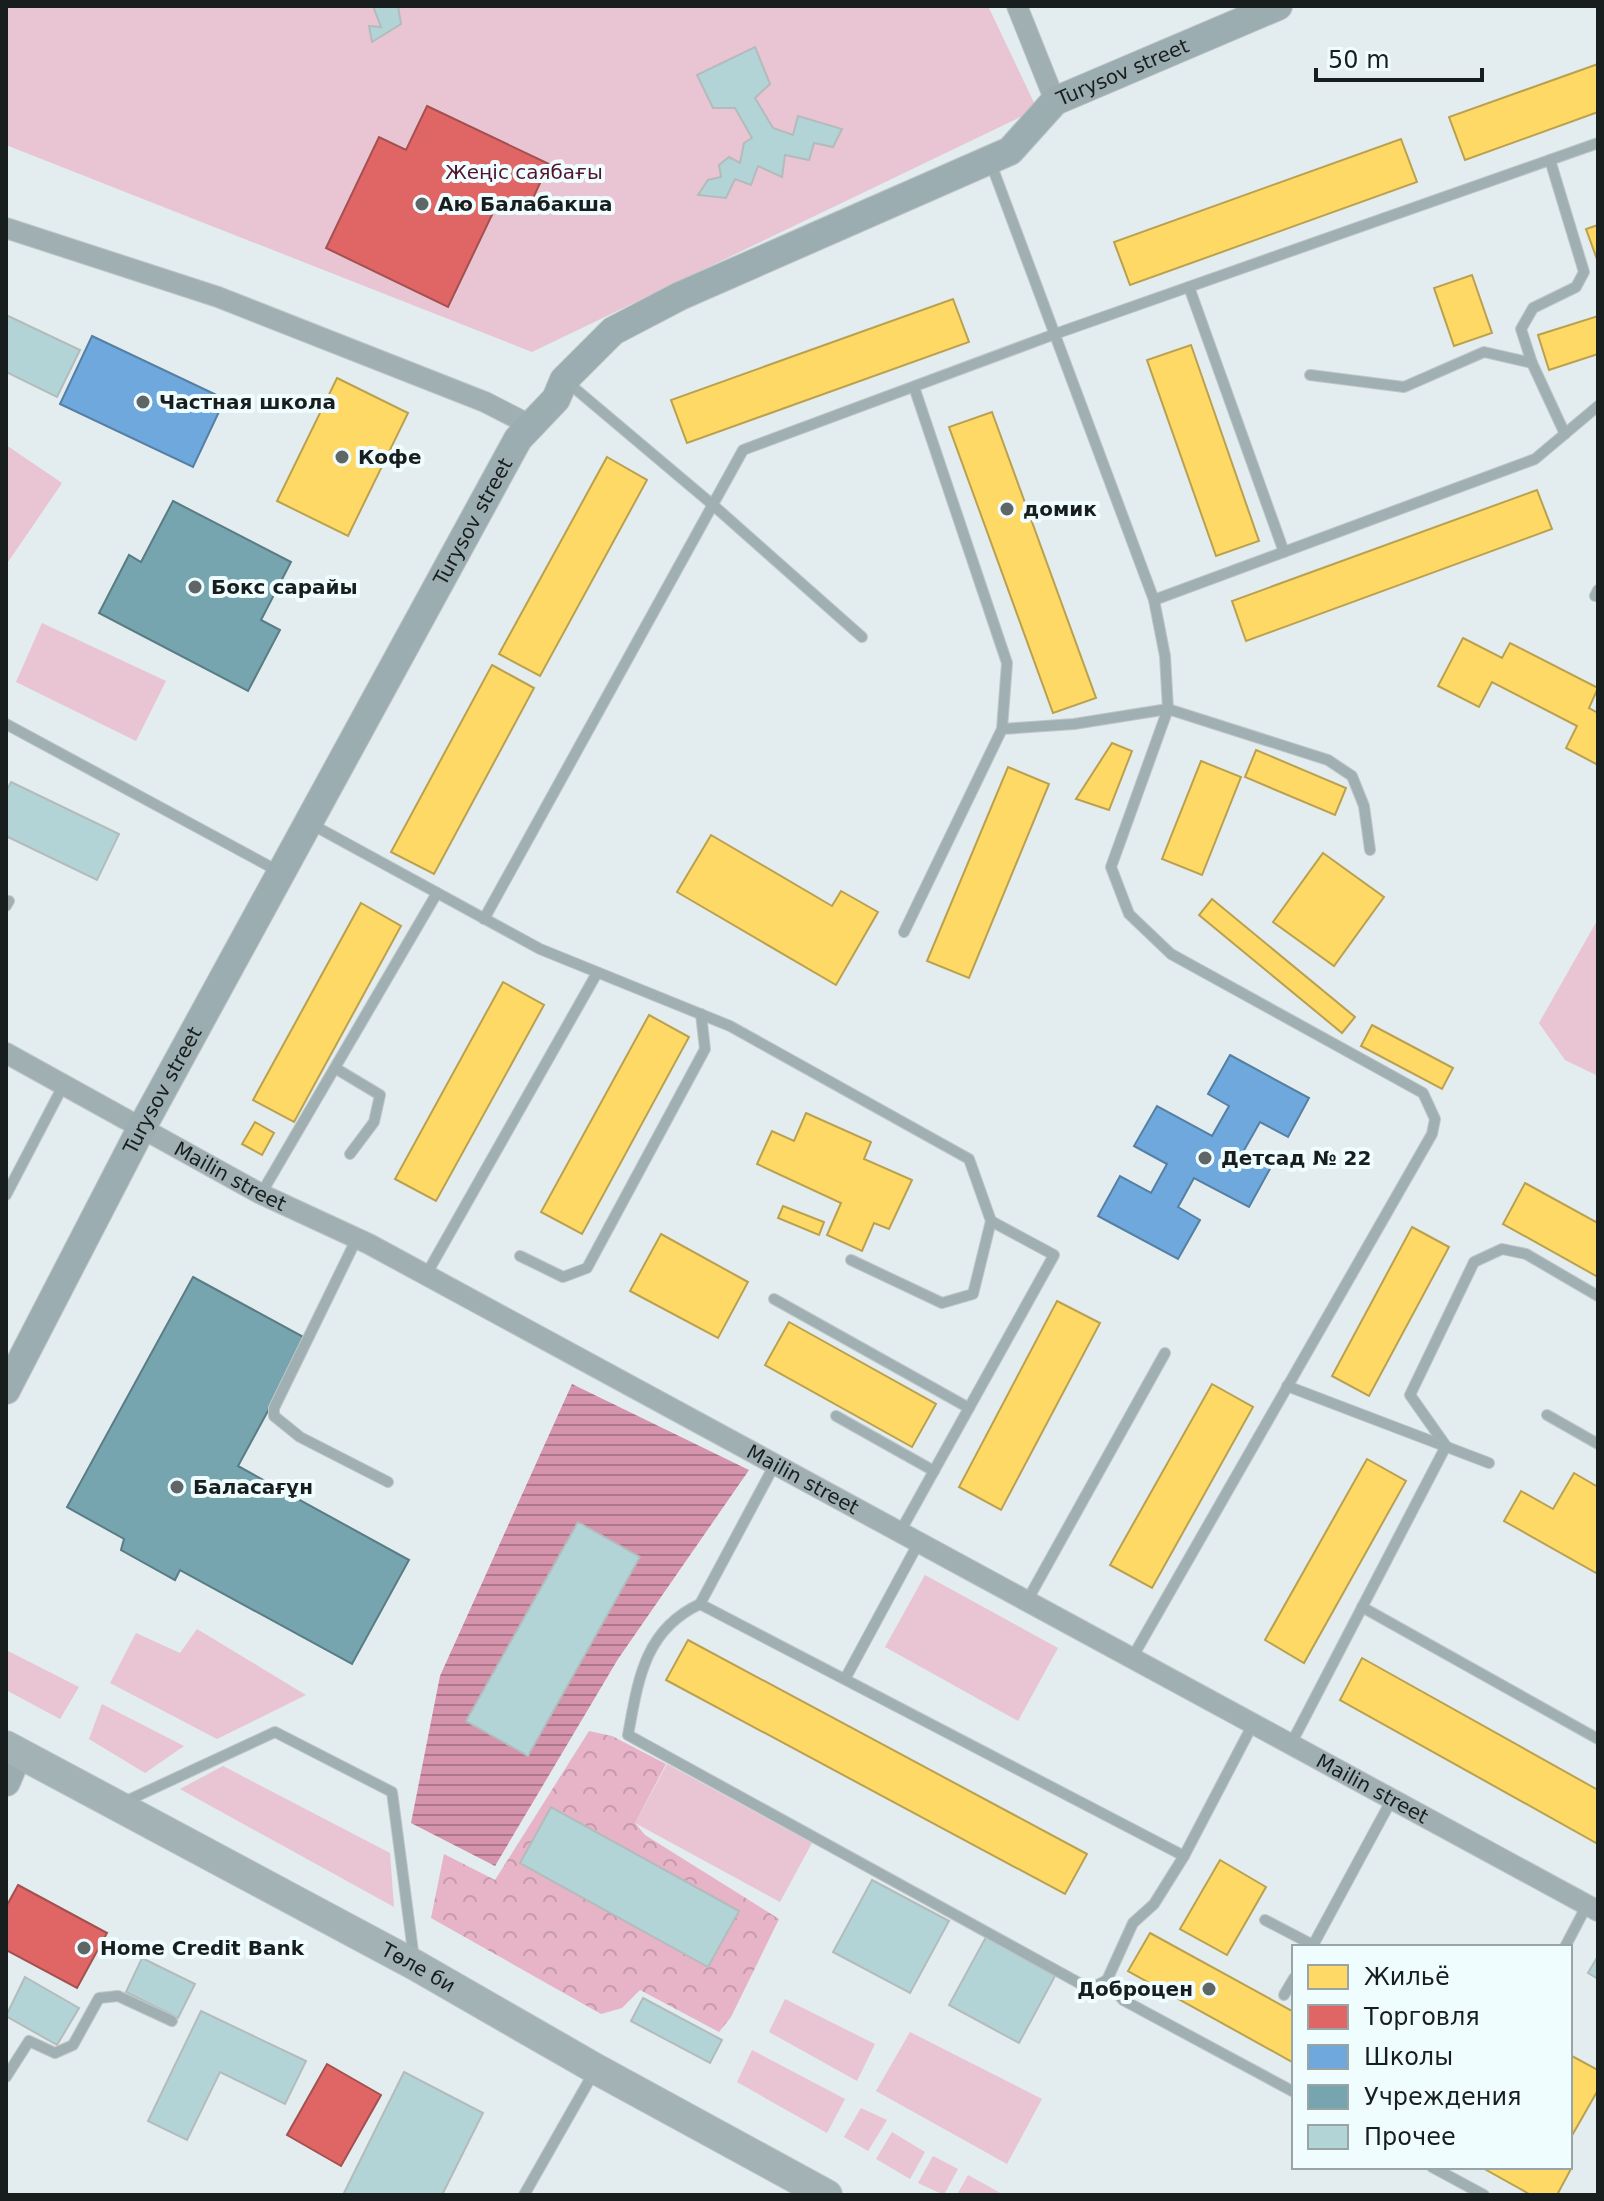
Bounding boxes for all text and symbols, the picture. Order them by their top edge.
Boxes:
scale bar [1316,32,1482,82]
street label: Turysov street [1052,33,1192,111]
text: 50 m [1328,46,1390,74]
park label: Жеңіс саябағы [445,160,603,184]
place label: Аю Балабакша [438,192,613,216]
marker: Аю Балабакша [413,195,431,213]
place label: Частная школа [159,390,336,414]
marker: Частная школа [134,393,152,411]
place label: Кофе [358,445,422,469]
marker: Кофе [333,448,351,466]
street label: Turysov street [428,454,517,590]
place label: домик [1023,497,1097,521]
marker: домик [998,500,1016,518]
place label: Бокс сарайы [211,575,358,599]
marker: Бокс сарайы [186,578,204,596]
street label: Turysov street [118,1022,207,1159]
street label: Mailin street [170,1136,290,1216]
place label: Детсад № 22 [1221,1146,1371,1170]
marker: Детсад № 22 [1196,1149,1214,1167]
street label: Mailin street [743,1439,863,1520]
place label: Баласағұн [193,1475,313,1499]
marker: Баласағұн [168,1478,186,1496]
street label: Mailin street [1312,1748,1433,1829]
place label: Home Credit Bank [100,1936,305,1960]
street label: Төле би [376,1937,460,1998]
marker: Home Credit Bank [75,1939,93,1957]
legend [1292,1945,1572,2169]
text: Жильё [1364,1963,1450,1991]
place label: Доброцен [1077,1977,1193,2001]
marker: Доброцен [1200,1980,1218,1998]
text: Торговля [1363,2003,1480,2031]
text: Школы [1364,2043,1453,2071]
text: Учреждения [1364,2083,1522,2111]
text: Прочее [1364,2123,1456,2151]

